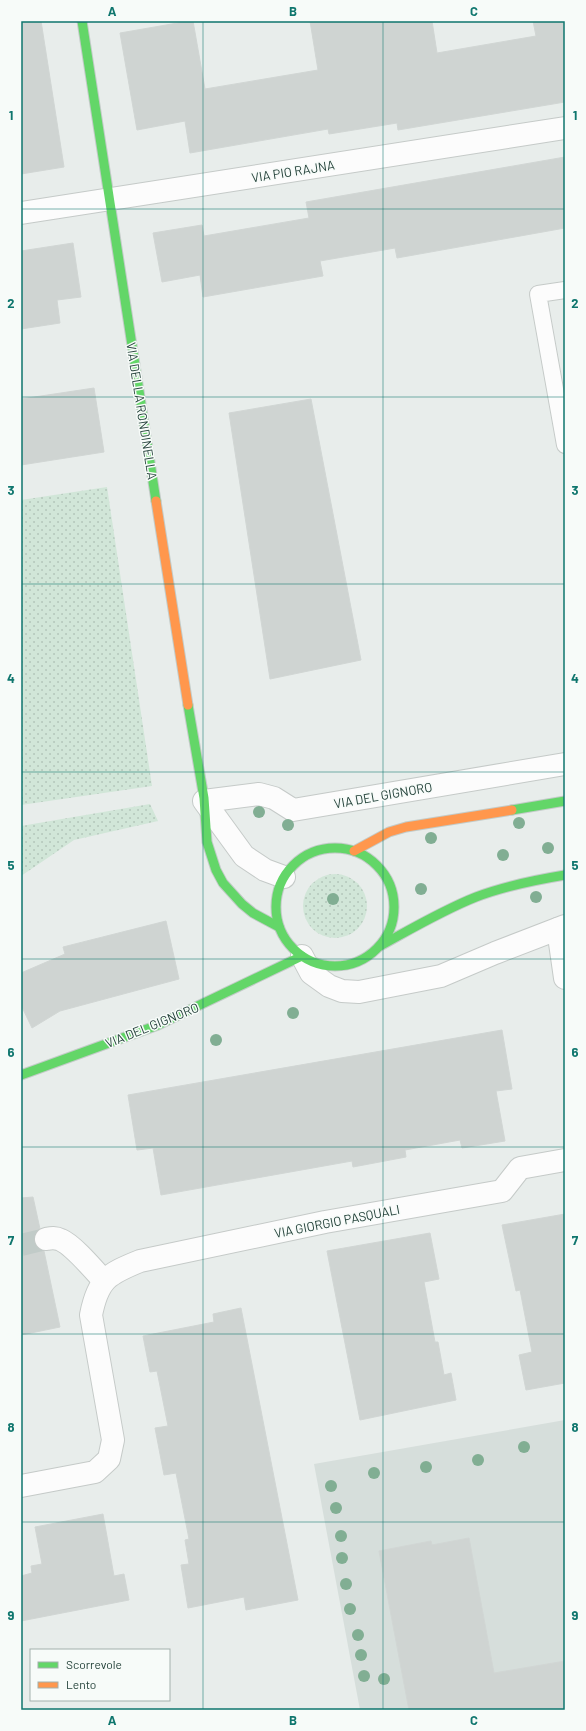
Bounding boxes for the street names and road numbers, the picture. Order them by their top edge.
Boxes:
street label: VIA PIO RAJNA [250,157,336,185]
street label: VIA DELLA RONDINELLA [123,341,161,481]
street label: VIA DEL GIGNORO [333,778,433,812]
street label: VIA DEL GIGNORO [103,999,201,1051]
street label: VIA GIORGIO PASQUALI [273,1201,401,1241]

